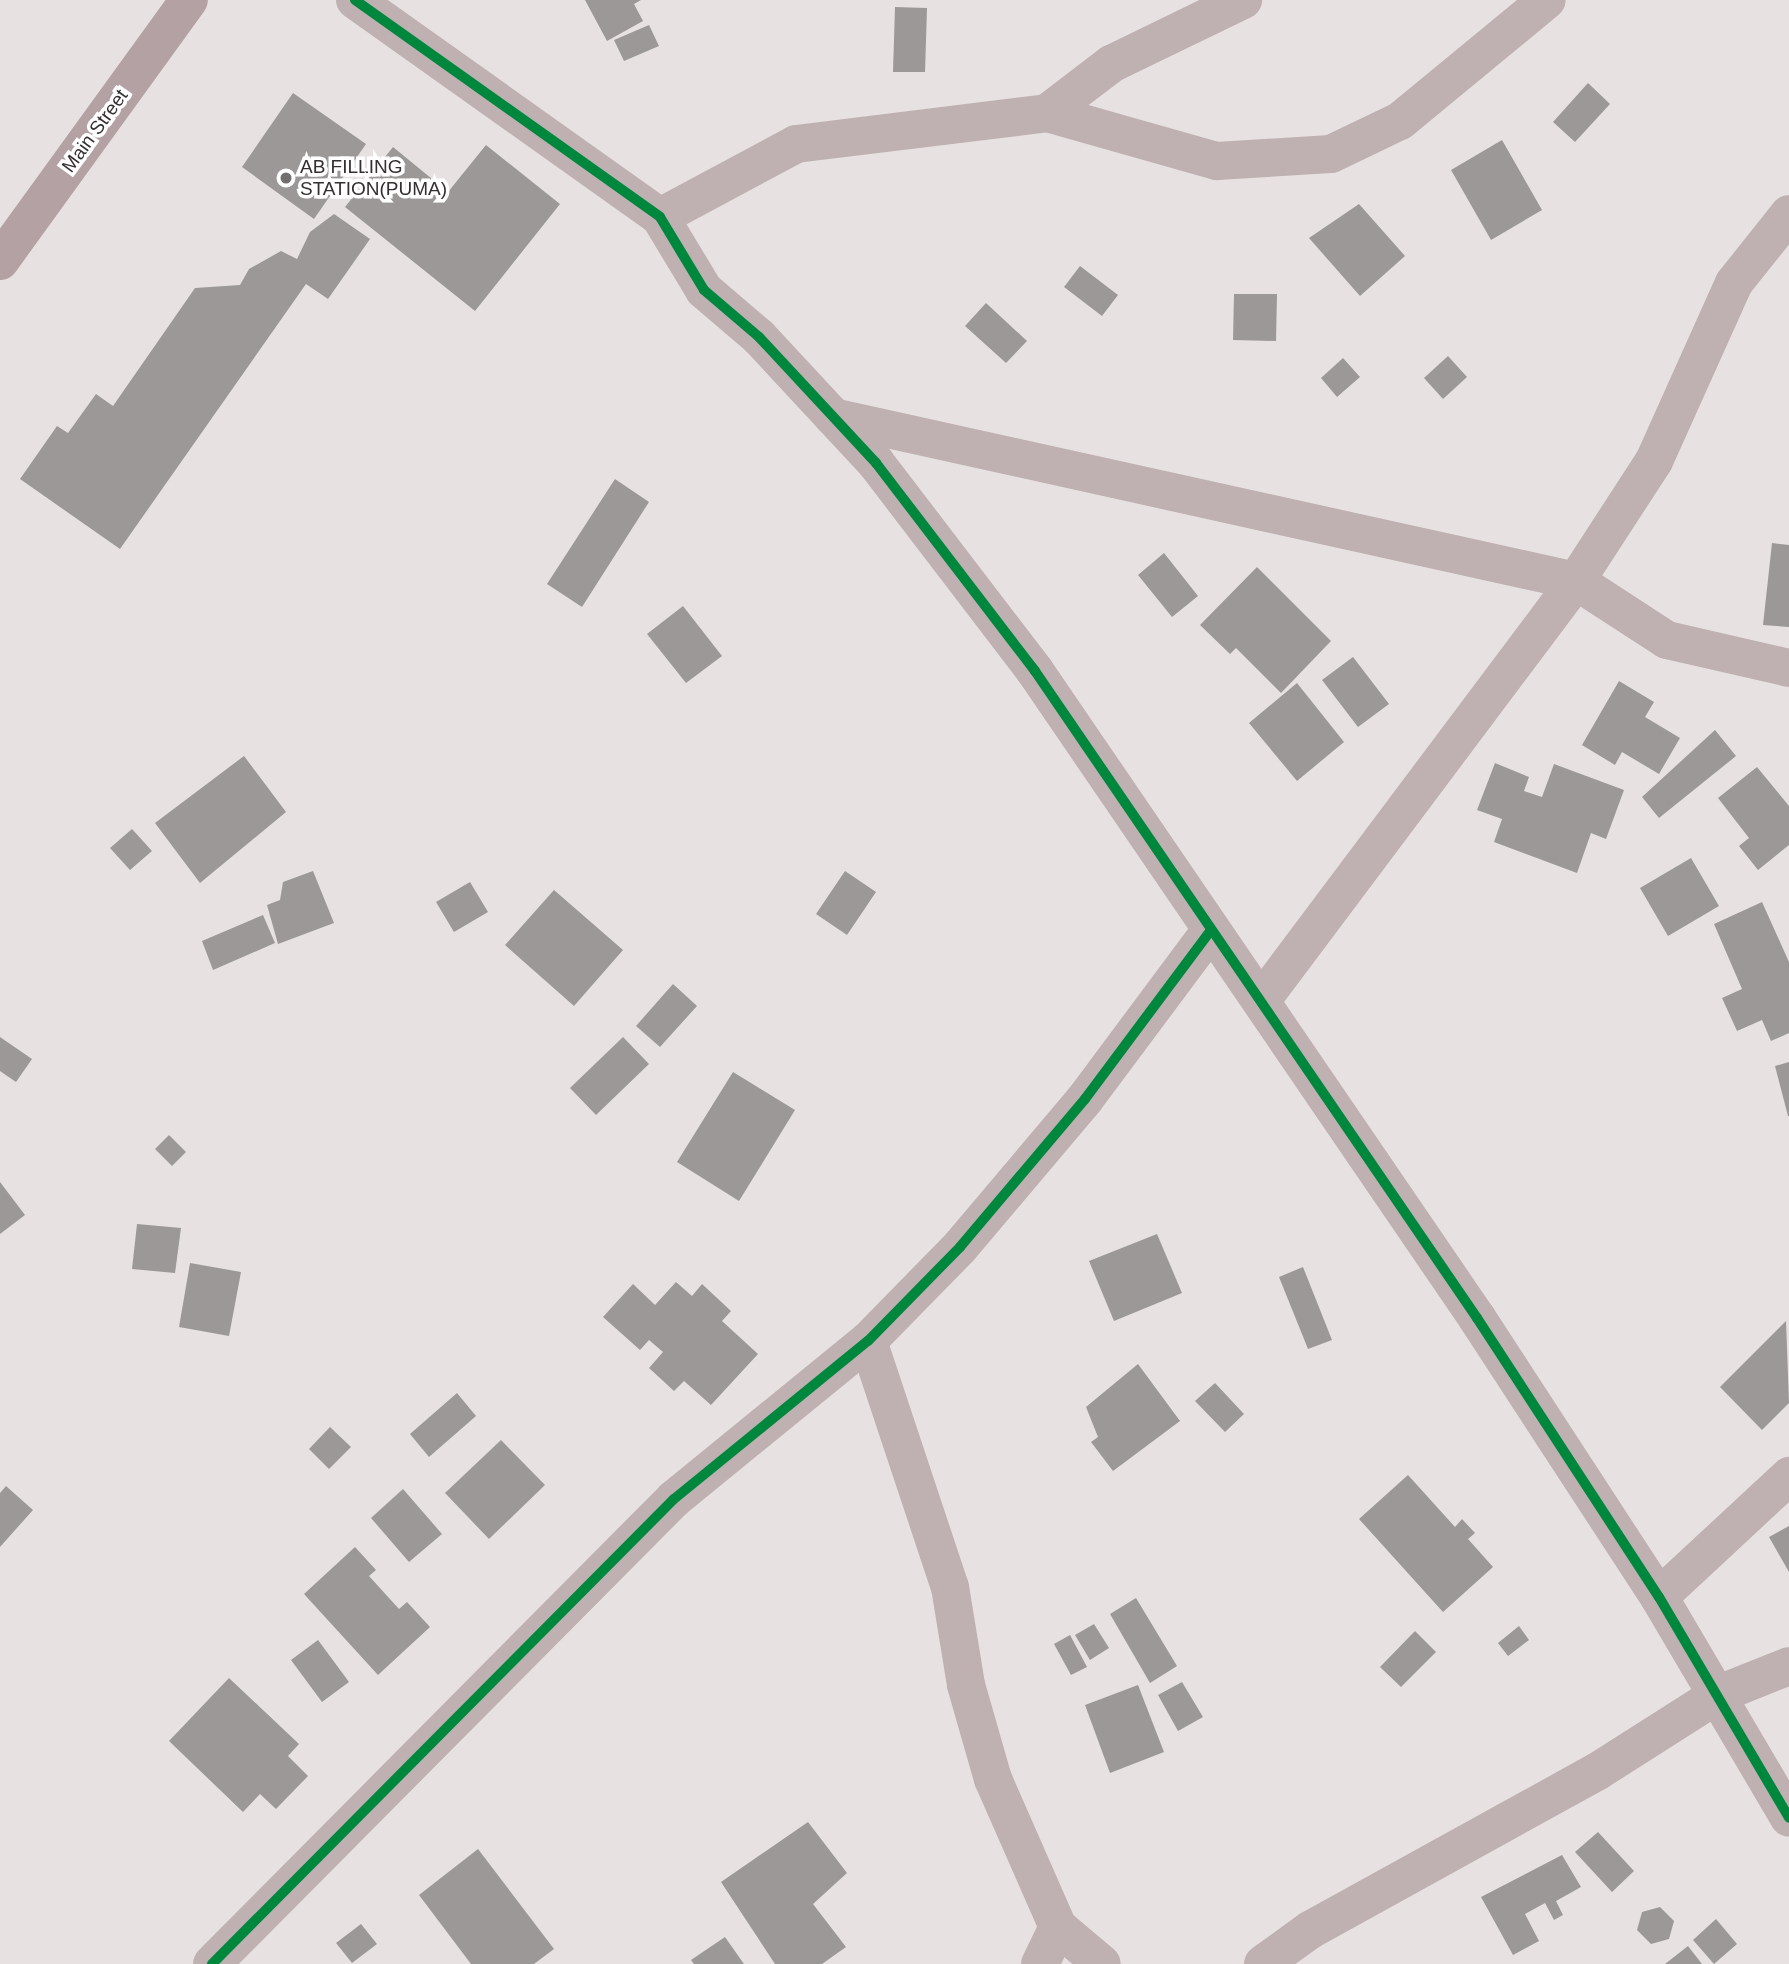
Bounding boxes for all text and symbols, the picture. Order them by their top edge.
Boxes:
street label: Main Street [57,85,133,177]
place label: AB FILLING STATION(PUMA) [300,156,447,200]
marker: AB FILLING STATION(PUMA) [278,170,294,186]

